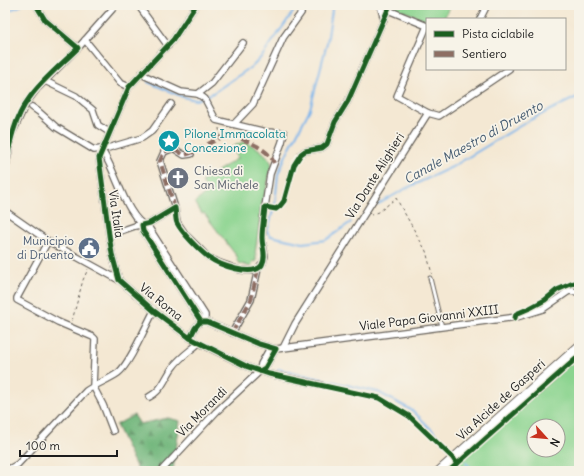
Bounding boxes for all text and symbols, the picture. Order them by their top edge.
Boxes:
legend [426,18,566,70]
text: Pista ciclabile [462,26,534,41]
text: Sentiero [462,46,507,61]
water label: Canale Maestro di Druento [401,97,546,188]
place label: Pilone Immacolata Concezione [184,126,286,155]
place icon: Pilone Immacolata Concezione [156,128,182,154]
street label: Via Dante Alighieri [342,130,407,222]
place label: Chiesa di San Michele [194,163,258,192]
church icon: Chiesa di San Michele [165,165,191,191]
street label: Via Italia [106,189,127,239]
place label: Municipio di Druento [17,233,74,262]
public building icon: Municipio di Druento [76,235,102,261]
street label: Via Roma [137,280,186,324]
street label: Viale Papa Giovanni XXIII [358,302,499,333]
street label: Via Alcide de Gasperi [453,356,548,443]
street label: Via Morandi [174,384,230,440]
north arrow [526,418,566,458]
scale bar [20,432,117,458]
text: N [547,436,563,449]
text: 100 m [26,438,60,453]

